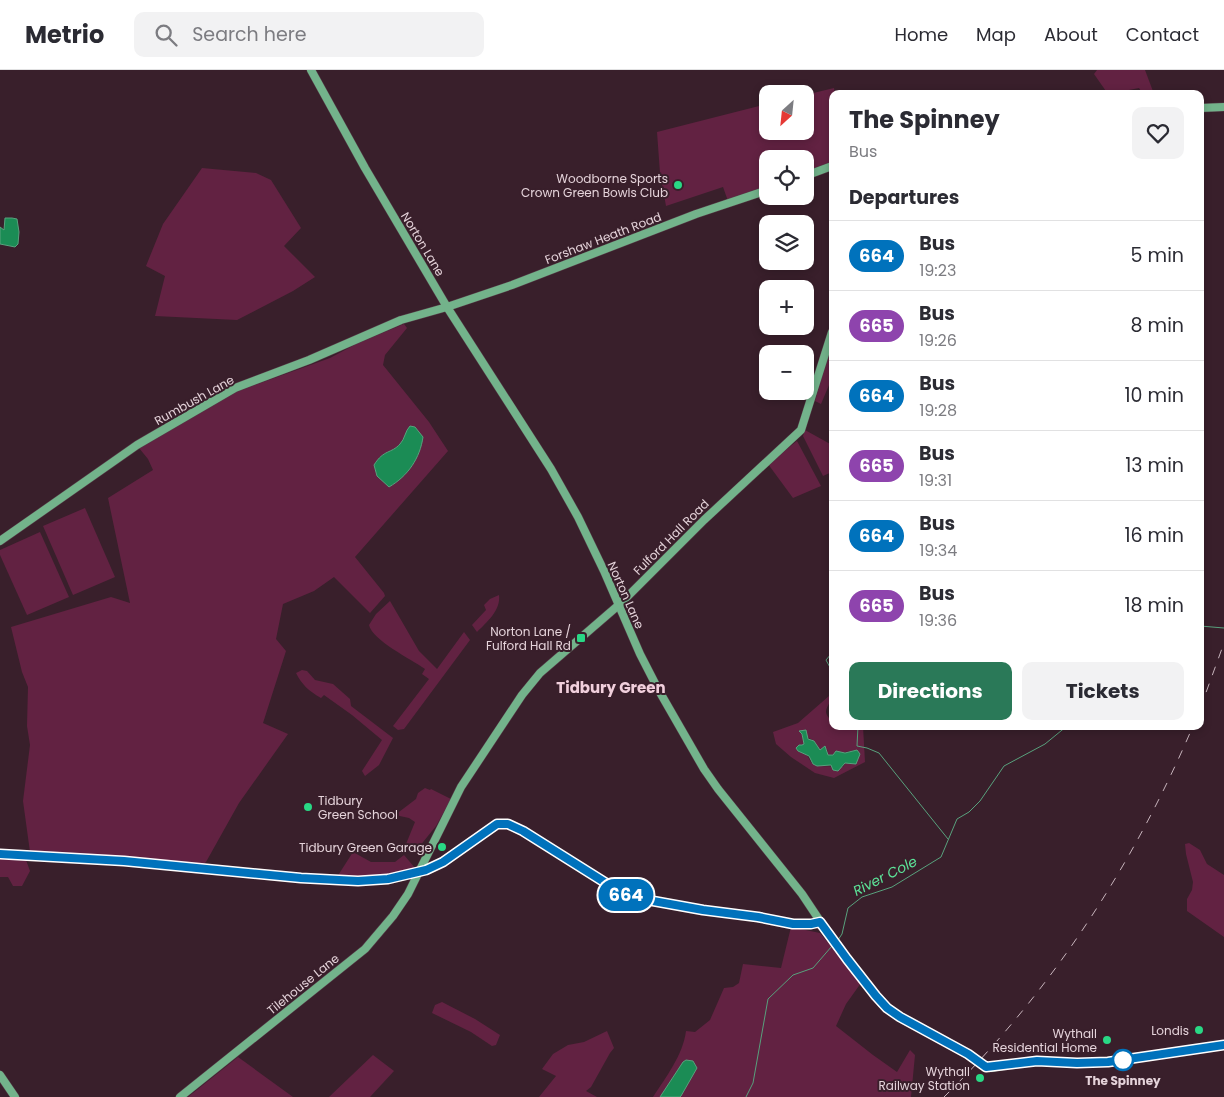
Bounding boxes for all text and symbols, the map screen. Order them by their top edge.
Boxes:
search box [134,12,484,57]
text: Metrio [25,18,104,51]
icon: search [152,21,180,49]
text: Search here [192,21,307,48]
text: Home [894,22,948,47]
text: Map [976,22,1016,47]
text: About [1044,22,1098,47]
text: Contact [1126,22,1199,47]
north arrow [759,85,814,140]
map controls [759,85,814,400]
text: The Spinney [849,103,1000,136]
button: heart [1132,107,1184,159]
text: Bus [849,140,877,163]
button: locate [759,150,814,205]
place label: Woodborne Sports Crown Green Bowls Club [521,170,668,201]
marker: Woodborne Sports Crown Green Bowls Club [672,179,684,191]
text: Departures [849,184,959,211]
street label: Forshaw Heath Road [542,208,664,268]
street label: Norton Lane [397,209,449,279]
button: layers [759,215,814,270]
text: Bus [919,230,955,257]
text: 5 min [1131,242,1184,269]
text: 664 [859,243,894,268]
text: 19:23 [919,259,956,282]
button: + [759,280,814,335]
text: Bus [919,300,955,327]
text: 8 min [1131,312,1184,339]
text: 665 [859,313,894,338]
text: 19:26 [919,329,957,352]
button: − [759,345,814,400]
text: Bus [919,370,955,397]
street label: Rumbush Lane [151,371,237,429]
text: 10 min [1125,382,1184,409]
text: 664 [859,383,894,408]
text: 19:28 [919,399,957,422]
text: Bus [919,440,955,467]
text: 13 min [1125,452,1184,479]
text: 665 [859,453,894,478]
text: 19:31 [919,469,952,492]
street label: Fulford Hall Road [629,495,713,579]
text: Bus [919,510,955,537]
text: 16 min [1124,522,1184,549]
text: 664 [859,523,894,548]
text: 19:34 [919,539,957,562]
street label: Norton Lane [604,559,648,631]
text: Bus [919,580,955,607]
text: 18 min [1124,592,1184,619]
text: 665 [859,593,894,618]
text: 19:36 [919,609,957,632]
place label: Norton Lane / Fulford Hall Rd [486,623,571,654]
marker: Norton Lane / Fulford Hall Rd [575,632,587,644]
button: Directions [849,662,1012,720]
button: Tickets [1022,662,1184,720]
district label: Tidbury Green [556,677,666,698]
place label: Tidbury Green School [318,792,398,823]
marker: Tidbury Green School [302,801,314,813]
place label: Tidbury Green Garage [299,839,432,856]
marker: Tidbury Green Garage [436,841,448,853]
water label: River Cole [849,851,921,901]
line badge: 664 [597,879,655,911]
text: 664 [608,882,644,907]
street label: Tilehouse Lane [263,950,343,1018]
place label: Londis [1151,1022,1189,1039]
marker: Londis [1193,1024,1205,1036]
place label: Wythall Residential Home [992,1025,1097,1056]
marker: Wythall Residential Home [1101,1034,1113,1046]
marker: The Spinney [1112,1049,1134,1071]
place label: Wythall Railway Station [879,1063,970,1094]
marker: Wythall Railway Station [974,1072,986,1084]
place label: The Spinney [1085,1072,1161,1089]

